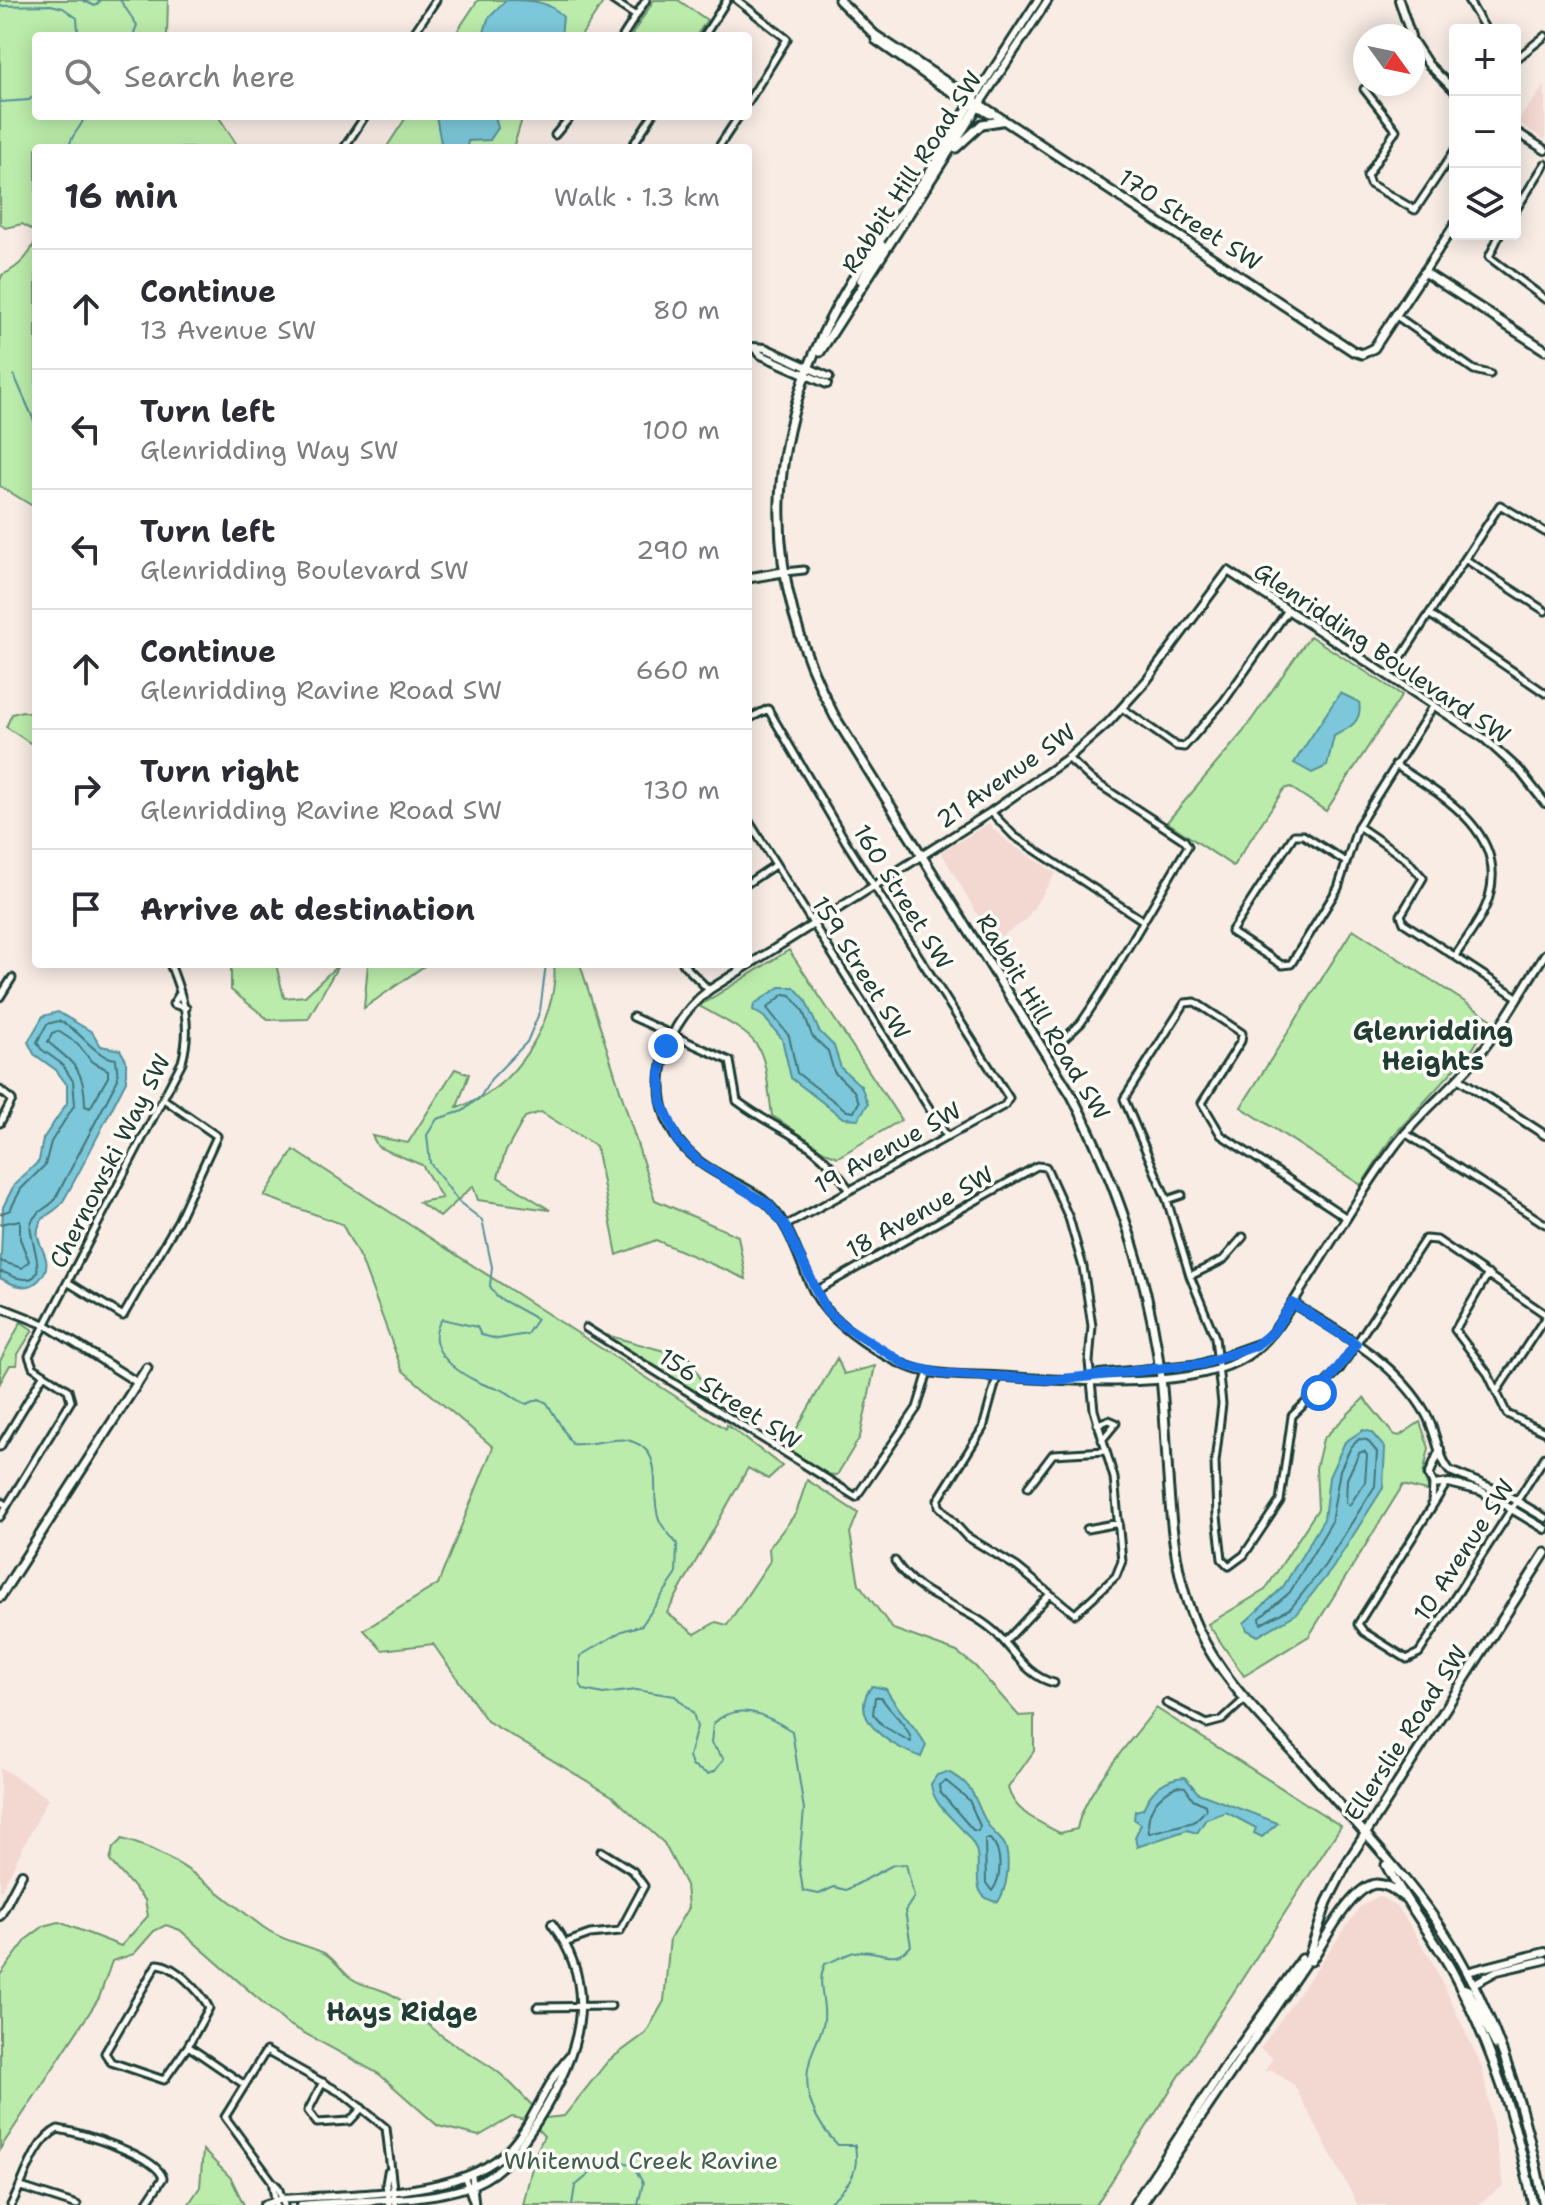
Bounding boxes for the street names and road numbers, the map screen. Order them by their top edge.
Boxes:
street label: Rabbit Hill Road SW [834,65,990,279]
street label: 170 Street SW [1112,162,1268,278]
street label: Glenridding Boulevard SW [1247,555,1517,751]
street label: 21 Avenue SW [930,716,1082,836]
street label: 160 Street SW [846,818,960,976]
street label: 159 Street SW [804,890,918,1046]
street label: Rabbit Hill Road SW [969,908,1117,1126]
street label: Chernowski Way SW [42,1048,178,1274]
street label: 19 Avenue SW [809,1094,967,1202]
street label: 18 Avenue SW [841,1158,999,1266]
street label: 156 Street SW [653,1341,807,1457]
street label: 10 Avenue SW [1406,1473,1522,1627]
street label: Ellerslie Road SW [1337,1639,1475,1827]

